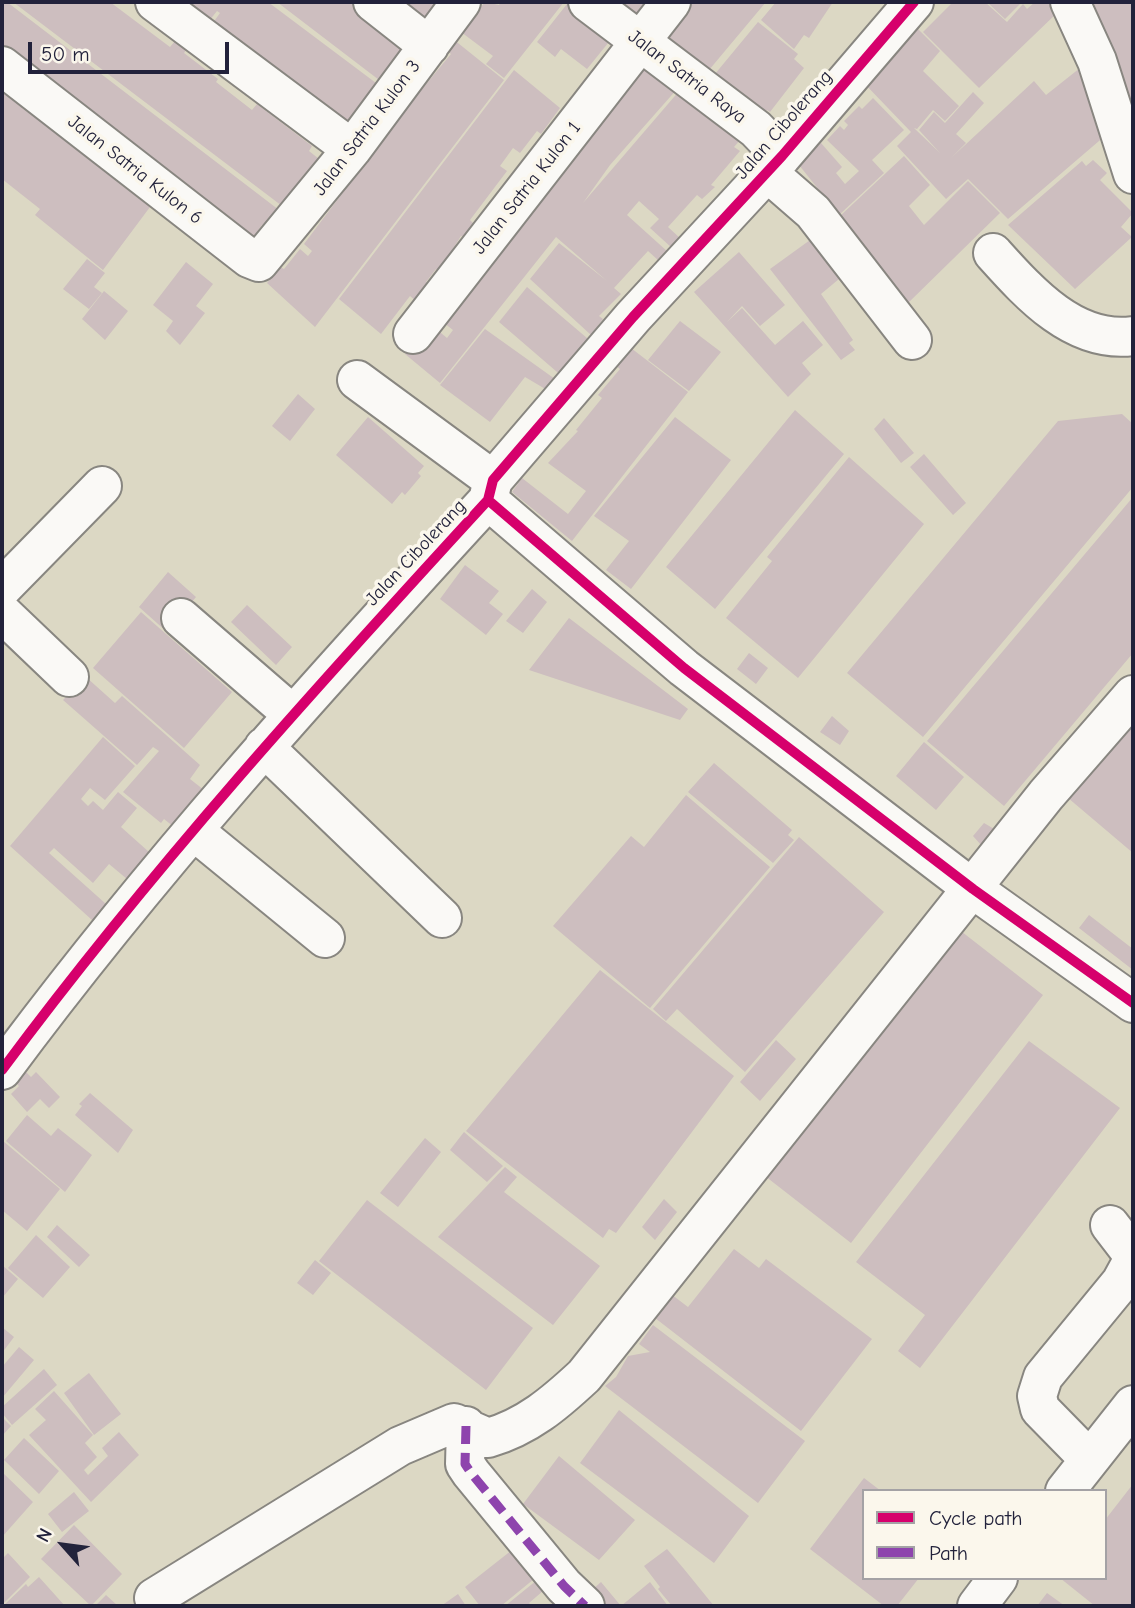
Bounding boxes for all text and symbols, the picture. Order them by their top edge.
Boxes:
street label: Jalan Satria Raya [623,25,751,129]
scale bar [32,28,233,72]
text: 50 m [41,42,90,66]
street label: Jalan Satria Kulon 3 [309,56,425,200]
street label: Jalan Cibolerang [731,66,837,184]
street label: Jalan Satria Kulon 6 [63,110,207,230]
street label: Jalan Satria Kulon 1 [468,117,586,259]
street label: Jalan Cibolerang [361,495,471,611]
legend [862,1489,1107,1580]
text: Cycle path [929,1506,1022,1530]
north arrow [28,1510,98,1580]
text: N [32,1525,57,1546]
text: Path [929,1541,968,1565]

